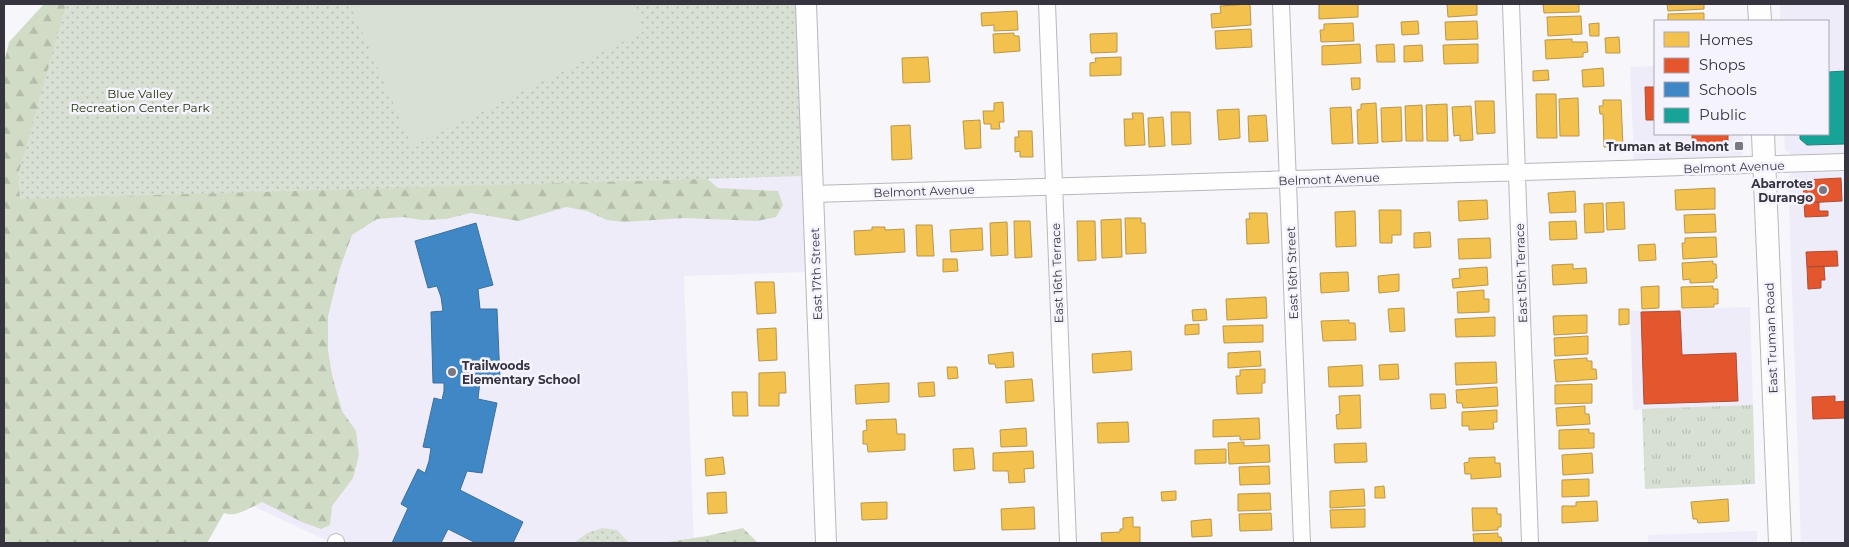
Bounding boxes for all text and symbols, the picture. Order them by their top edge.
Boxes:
legend [1654,20,1829,135]
text: Homes [1699,30,1753,49]
text: Shops [1699,55,1745,74]
text: Schools [1699,80,1757,99]
park label: Blue Valley Recreation Center Park [70,86,210,115]
text: Public [1699,105,1747,124]
place label: Truman at Belmont [1606,139,1730,154]
marker: Truman at Belmont [1733,140,1745,152]
street label: Belmont Avenue [1683,158,1785,176]
street label: Belmont Avenue [1278,170,1380,188]
place label: Abarrotes Durango [1750,176,1814,205]
street label: Belmont Avenue [873,182,975,200]
marker: Abarrotes Durango [1817,184,1829,196]
street label: East 16th Terrace [1048,223,1066,323]
street label: East 15th Terrace [1512,223,1530,323]
street label: East 16th Street [1283,226,1301,320]
street label: East 17th Street [807,227,825,320]
street label: East Truman Road [1762,282,1780,394]
place label: Trailwoods Elementary School [462,358,580,387]
marker: Trailwoods Elementary School [446,366,458,378]

